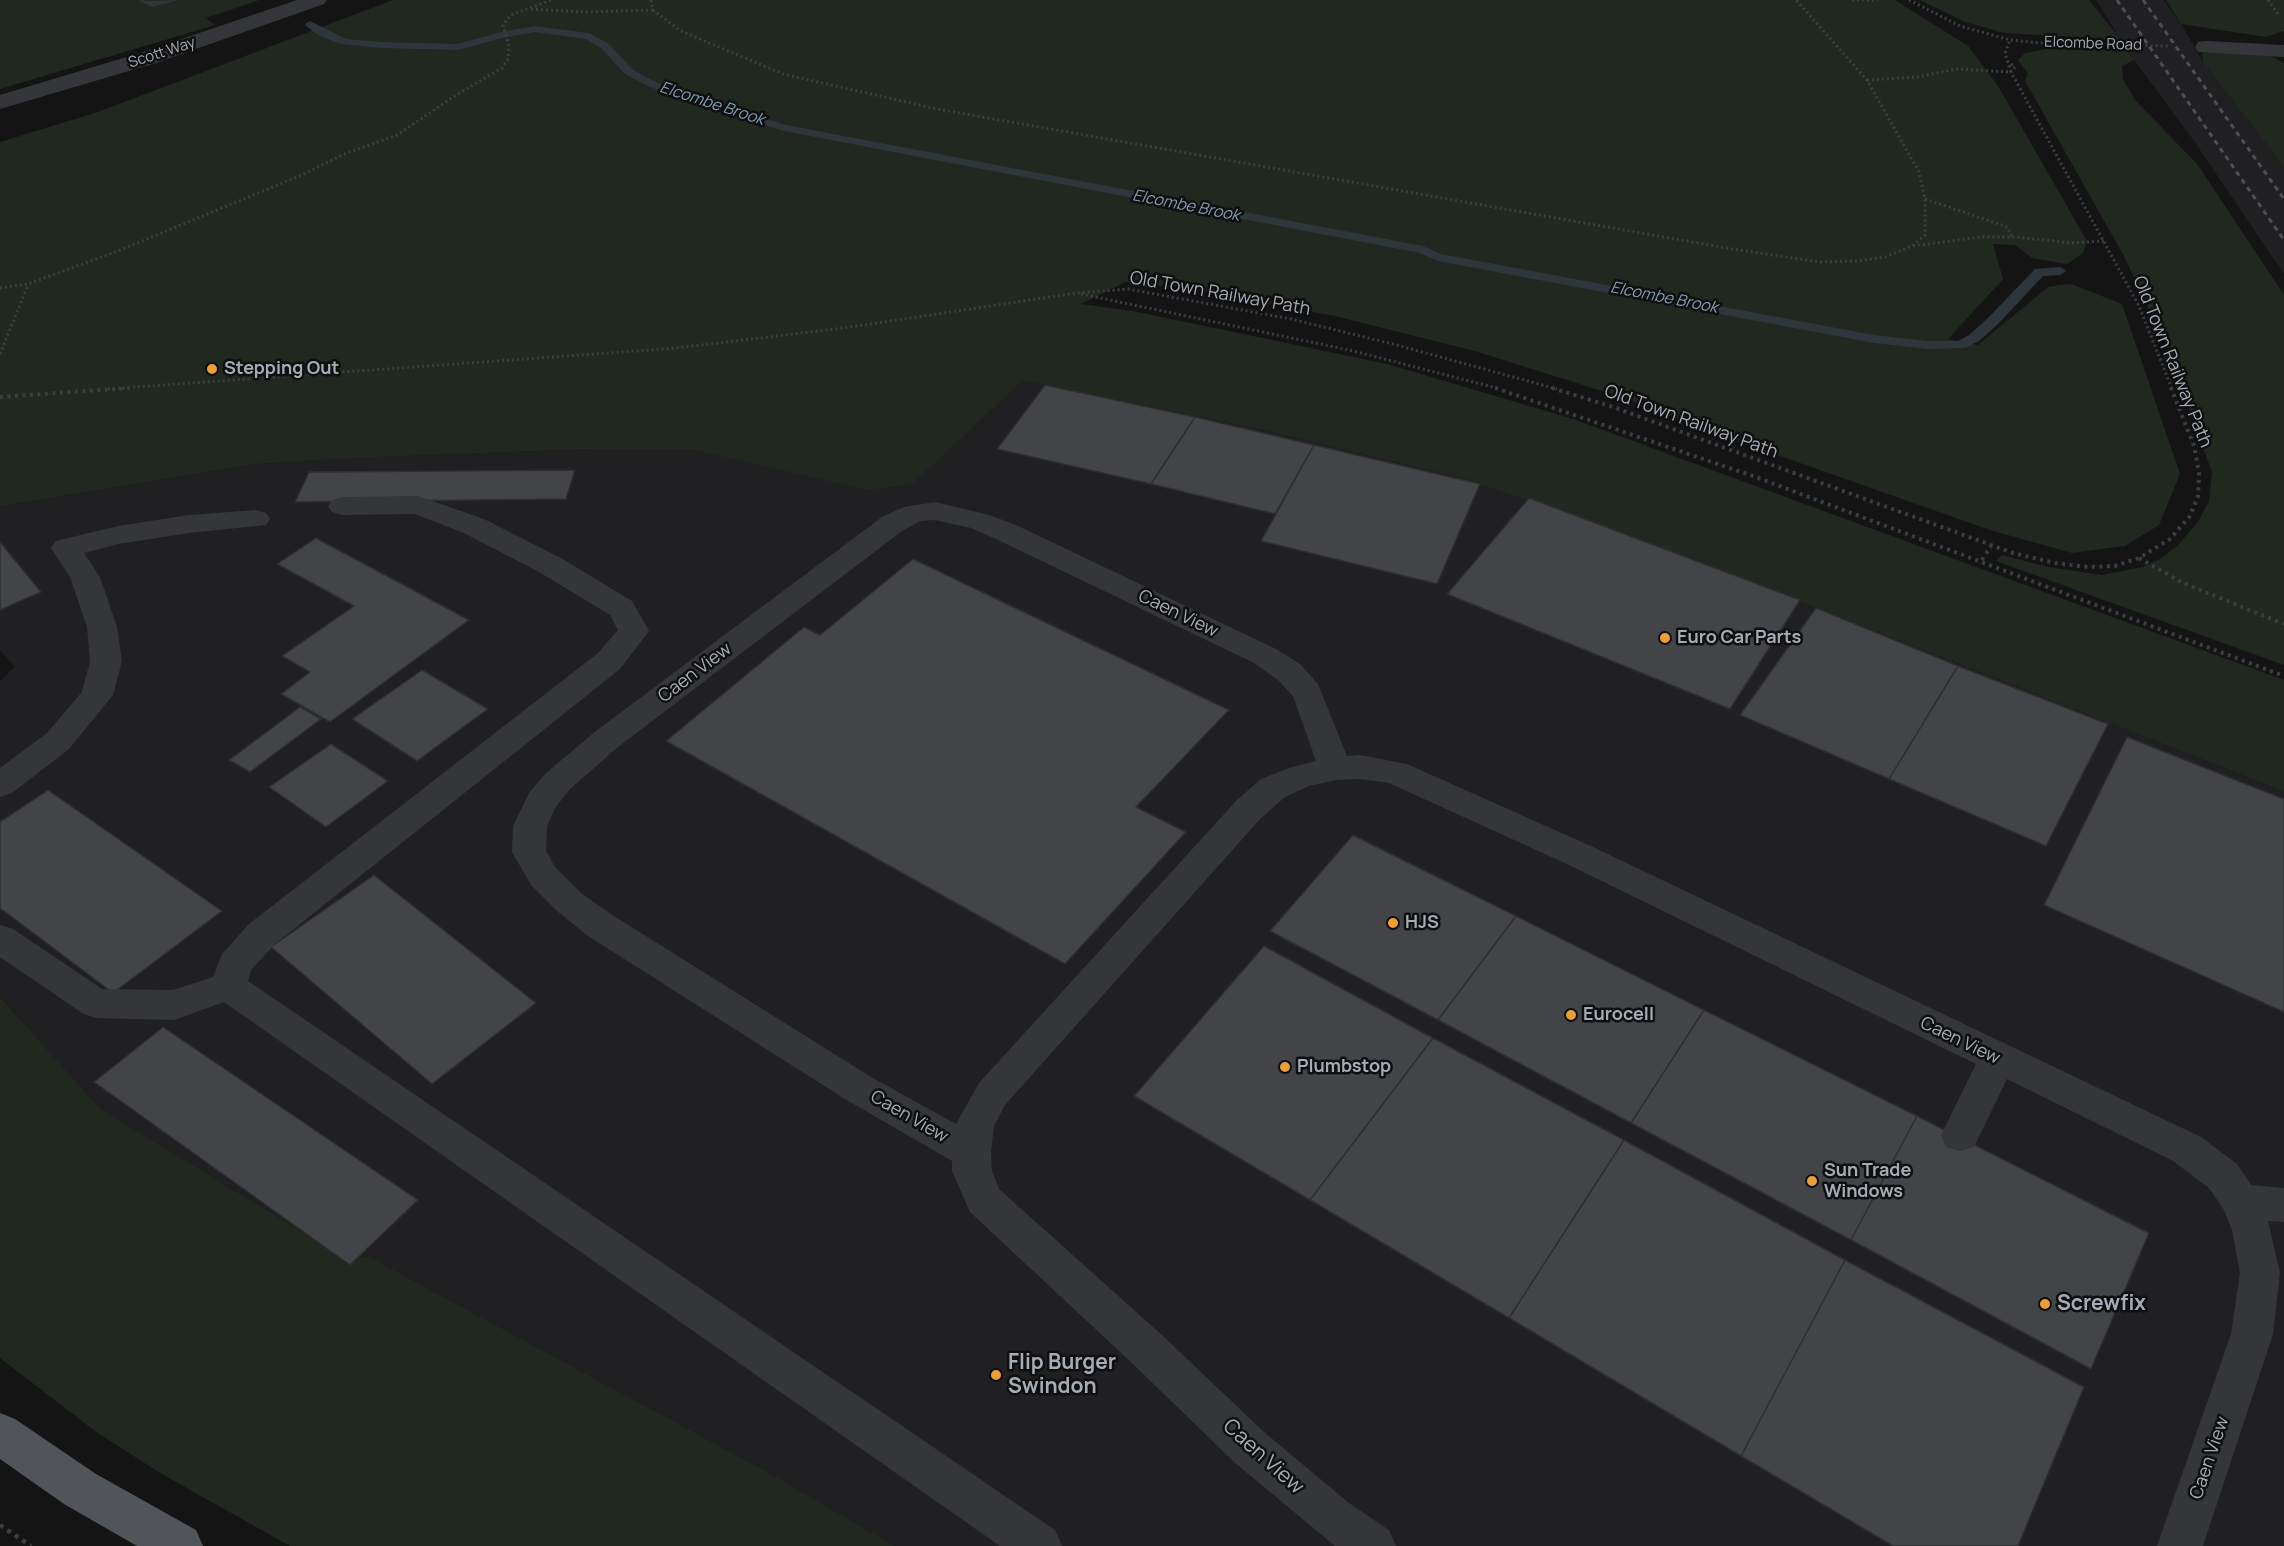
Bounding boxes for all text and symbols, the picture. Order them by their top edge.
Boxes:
street label: Elcombe Road [2044,33,2142,55]
street label: Scott Way [126,34,198,72]
water label: Elcombe Brook [657,78,767,130]
water label: Elcombe Brook [1131,186,1241,226]
street label: Old Town Railway Path [1128,267,1312,321]
street label: Old Town Railway Path [2128,273,2216,451]
water label: Elcombe Brook [1609,278,1719,318]
place label: Stepping Out [224,358,339,380]
marker: Stepping Out [205,362,219,376]
street label: Old Town Railway Path [1601,381,1781,463]
street label: Caen View [1135,585,1221,643]
place label: Euro Car Parts [1677,627,1801,649]
marker: Euro Car Parts [1658,631,1672,645]
street label: Caen View [654,638,736,708]
place label: HJS [1405,912,1439,934]
marker: HJS [1386,916,1400,930]
place label: Eurocell [1583,1004,1654,1026]
marker: Eurocell [1564,1008,1578,1022]
street label: Caen View [1917,1012,2003,1070]
place label: Plumbstop [1297,1056,1391,1078]
marker: Plumbstop [1278,1060,1292,1074]
street label: Caen View [866,1086,952,1148]
place label: Sun Trade Windows [1824,1160,1911,1202]
marker: Sun Trade Windows [1805,1174,1819,1188]
place label: Screwfix [2057,1291,2146,1317]
marker: Screwfix [2038,1297,2052,1311]
place label: Flip Burger Swindon [1008,1350,1116,1400]
marker: Flip Burger Swindon [989,1368,1003,1382]
street label: Caen View [1217,1414,1309,1500]
street label: Caen View [2186,1414,2234,1502]

